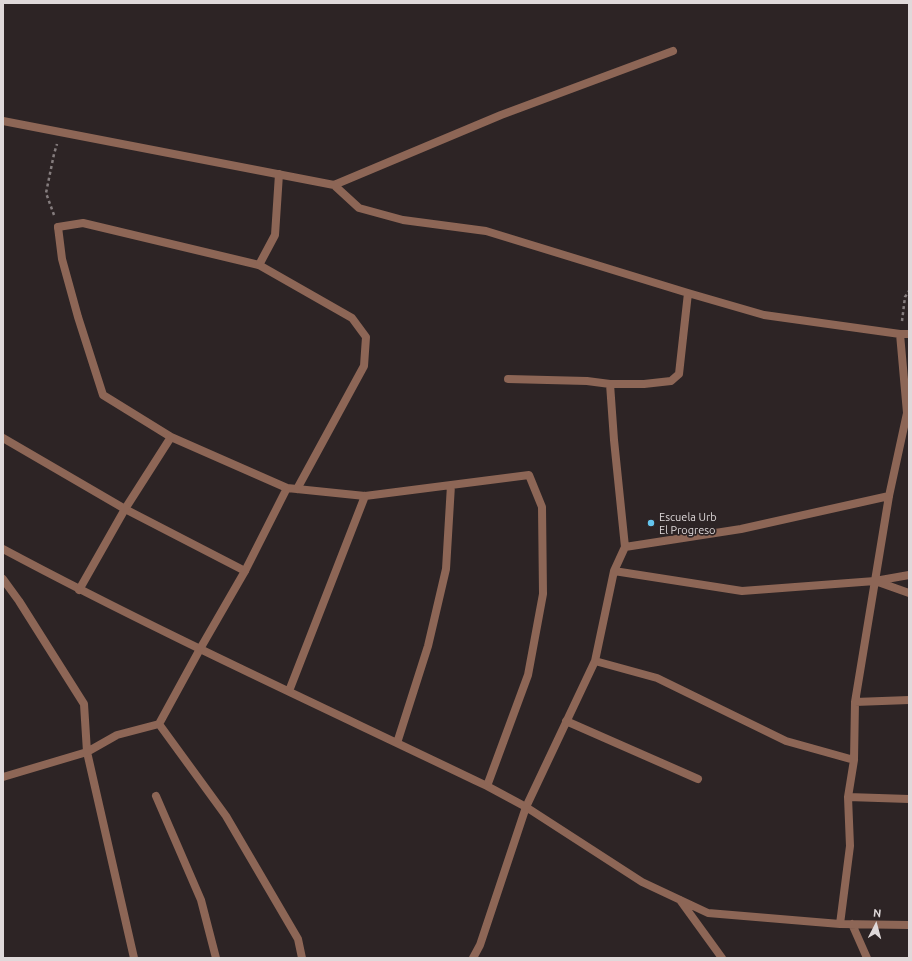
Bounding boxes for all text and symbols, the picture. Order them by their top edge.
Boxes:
place label: Escuela Urb El Progreso [659,510,717,536]
marker: Escuela Urb El Progreso [646,518,656,528]
north arrow [856,905,896,945]
text: N [873,907,882,919]

